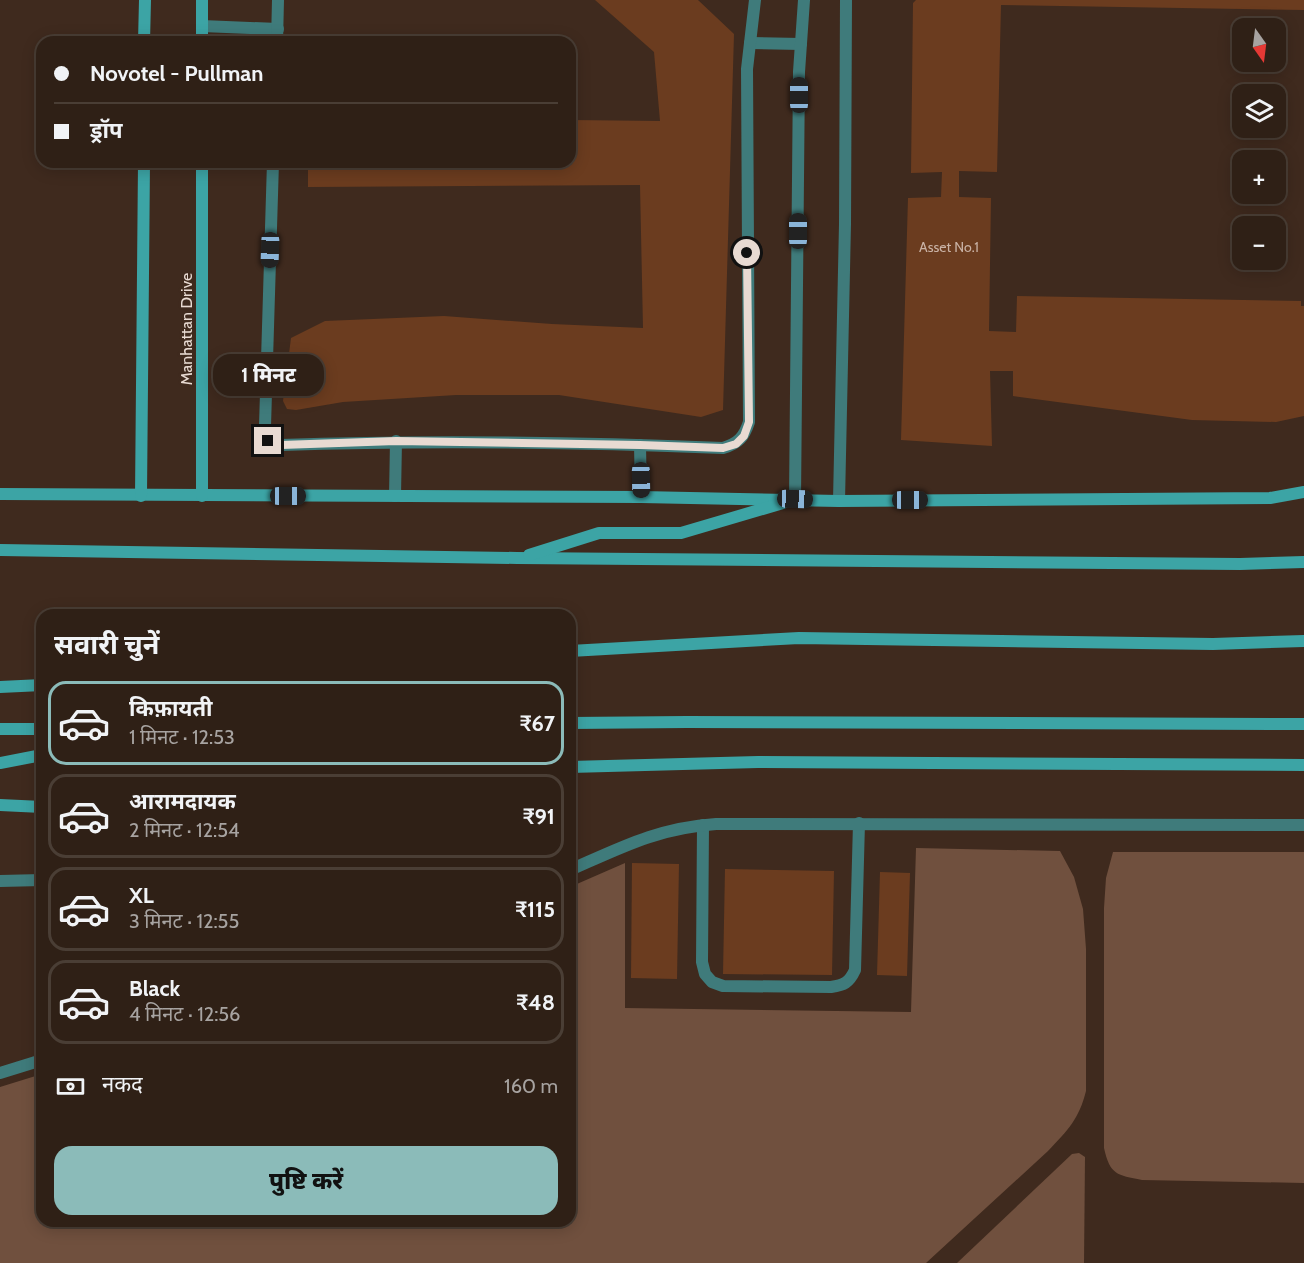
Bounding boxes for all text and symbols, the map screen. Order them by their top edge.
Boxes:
north arrow [1232,18,1286,72]
map controls [1232,18,1286,270]
text: Novotel - Pullman [90,60,263,87]
car [790,77,808,113]
button: layers [1232,84,1286,138]
text: ड्रॉप [90,117,123,144]
button: + [1232,150,1286,204]
car [789,213,807,249]
button: − [1232,216,1286,270]
car [260,232,280,268]
house number: Asset No.1 [919,238,979,256]
route start [733,239,760,266]
street label: Manhattan Drive [177,273,196,385]
callout: 1 मिनट [212,354,324,396]
text: 1 मिनट [241,363,296,387]
route end [254,427,281,454]
car [632,462,650,498]
car [270,487,306,505]
car [777,489,813,509]
car [892,491,928,509]
text: सवारी चुनें [54,628,159,661]
text: किफ़ायती [129,695,213,722]
icon: car [57,696,111,750]
text: ₹67 [519,710,555,737]
text: 1 मिनट · 12:53 [129,725,235,749]
text: आरामदायक [129,788,236,815]
icon: car [57,789,111,843]
text: ₹91 [523,803,555,830]
text: 2 मिनट · 12:54 [129,818,240,842]
icon: car [57,882,111,936]
text: XL [129,882,154,909]
text: ₹115 [515,896,555,923]
text: 3 मिनट · 12:55 [129,909,239,933]
icon: car [57,975,111,1029]
text: Black [129,975,180,1002]
text: ₹48 [516,989,555,1016]
text: 4 मिनट · 12:56 [129,1002,240,1026]
icon: cash [54,1070,87,1103]
text: नकद [102,1071,143,1098]
text: 160 m [504,1074,558,1098]
button: पुष्टि करें [54,1146,558,1215]

